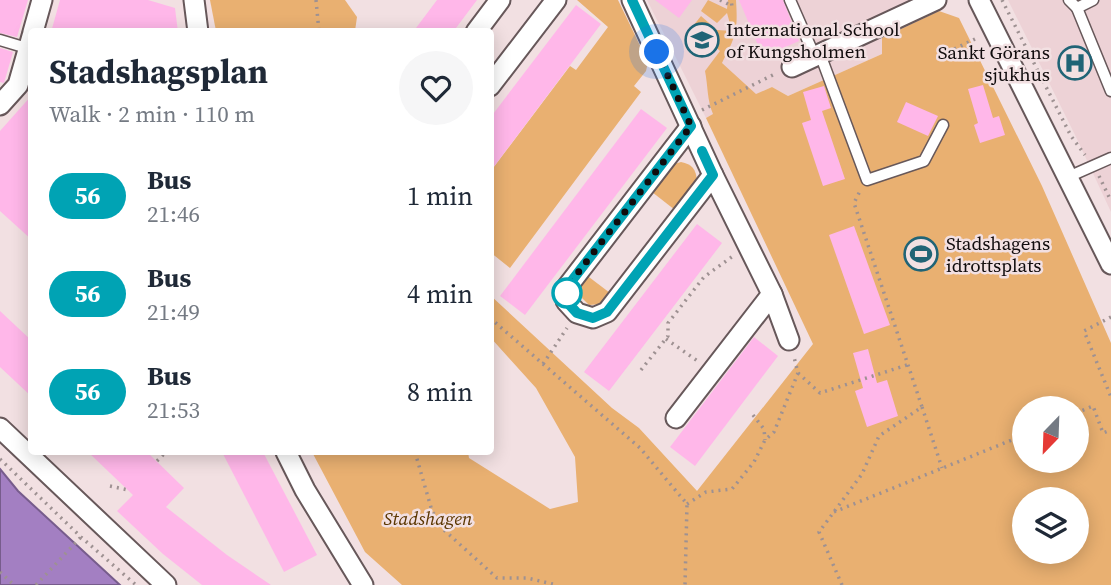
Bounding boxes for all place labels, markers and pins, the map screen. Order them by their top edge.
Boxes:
place label: International School of Kungsholmen [726,16,900,64]
school or university icon: International School of Kungsholmen [683,21,721,59]
place label: Sankt Görans sjukhus [938,39,1050,87]
hospital icon: Sankt Görans sjukhus [1056,44,1094,82]
place label: Stadshagens idrottsplats [946,230,1050,278]
sports icon: Stadshagens idrottsplats [902,235,940,273]
unlabelled marker [552,278,582,308]

